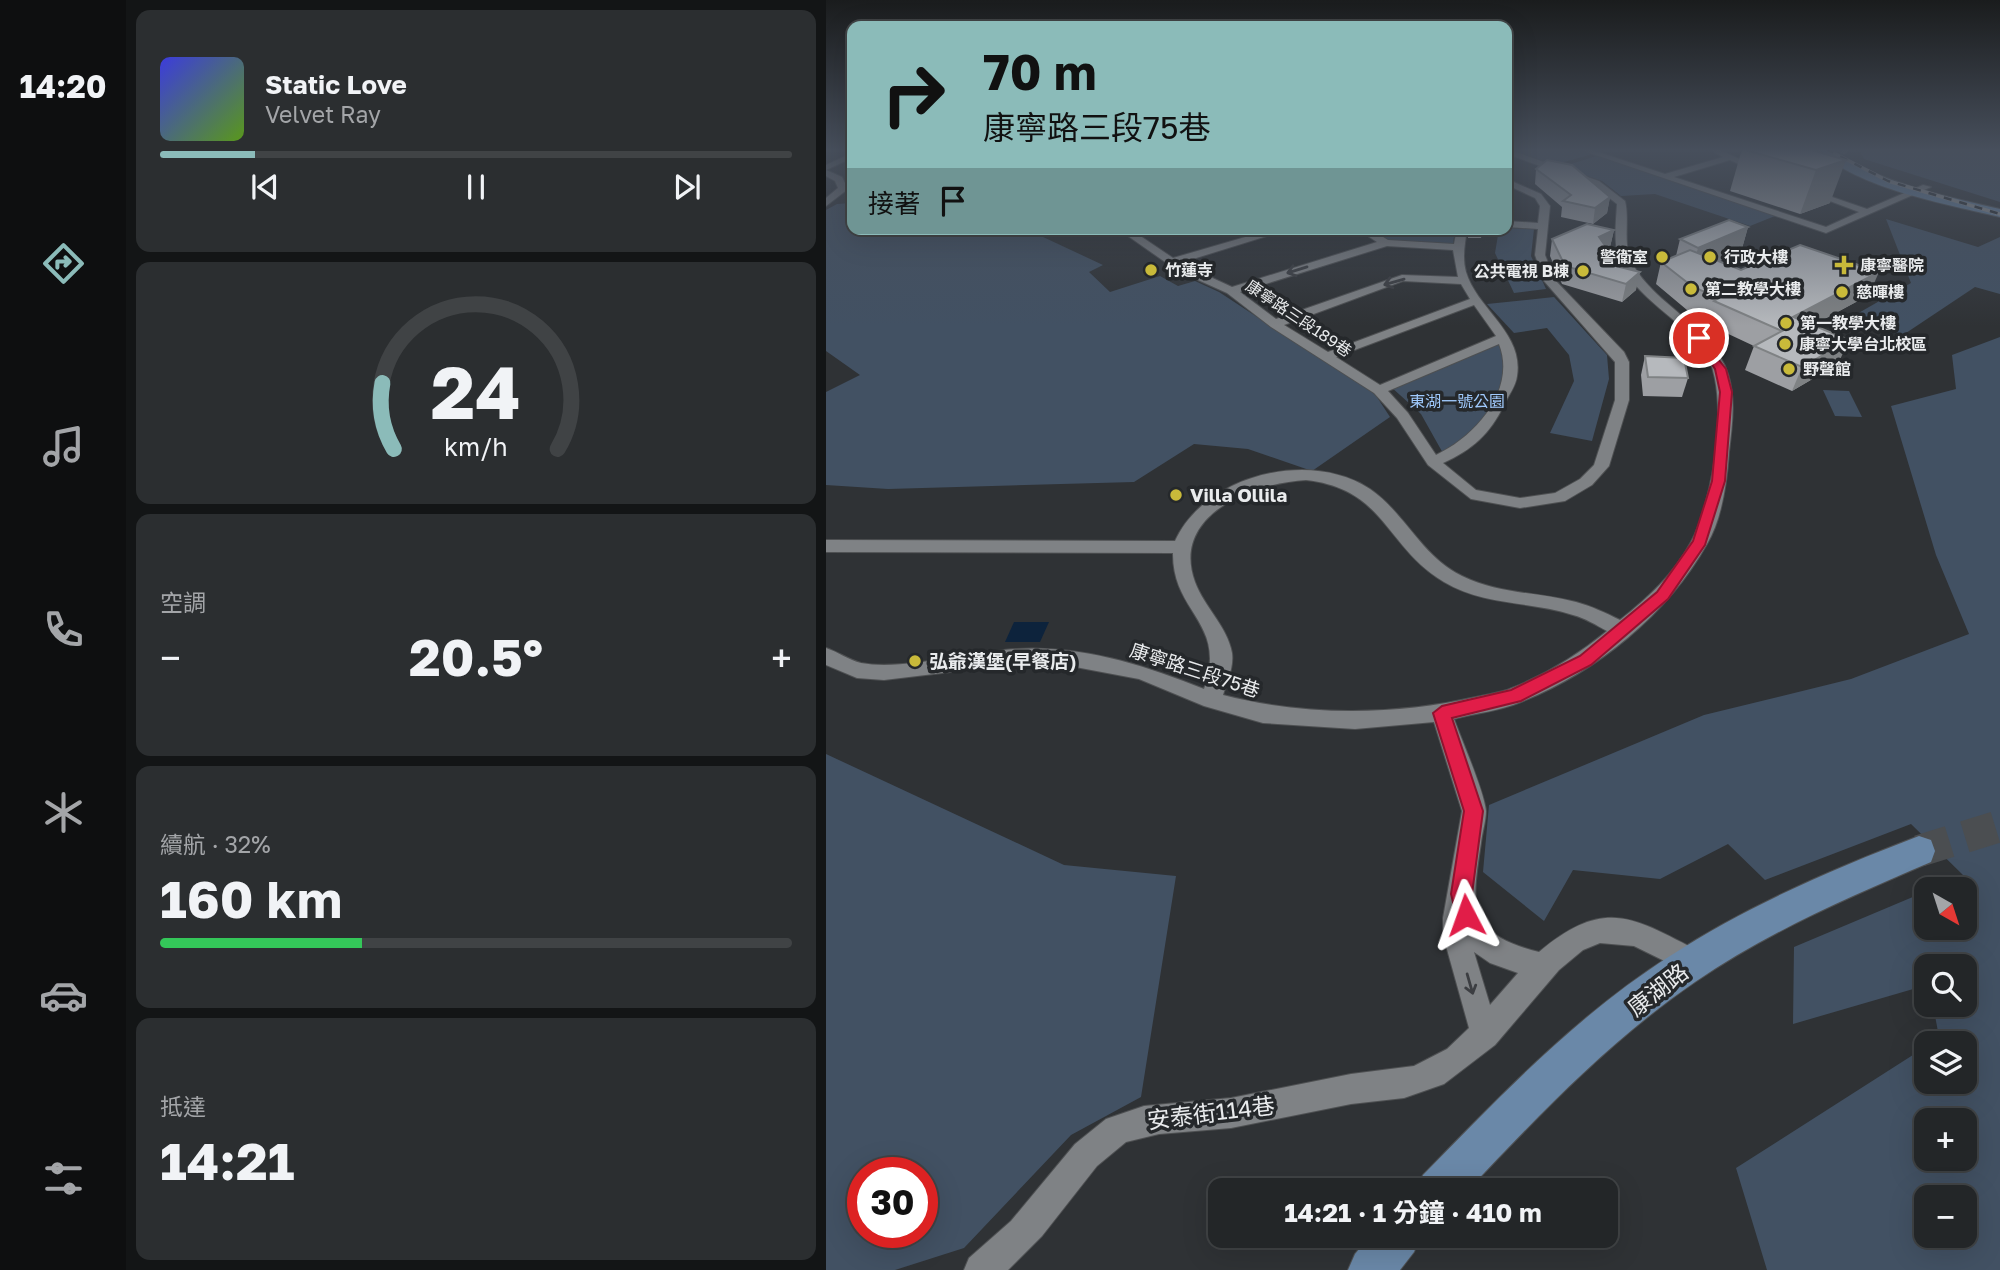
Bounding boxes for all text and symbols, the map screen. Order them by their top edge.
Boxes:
text: 70 m [983,42,1097,101]
icon: right [868,49,959,140]
text: 14:20 [19,67,107,105]
text: Static Love [265,69,407,100]
text: Velvet Ray [265,100,381,128]
text: 康寧路三段75巷 [983,108,1211,146]
icon: previous [246,168,284,206]
icon: pause [457,168,495,206]
icon: next [668,168,706,206]
icon: arrive [934,182,972,220]
text: 接著 [868,188,920,219]
icon: directions [39,239,88,288]
place label: 警衛室 [1600,247,1648,267]
place label: 行政大樓 [1724,247,1788,267]
marker: 警衛室 [1654,249,1670,265]
marker: 行政大樓 [1702,249,1718,265]
marker: 康寧醫院 [1834,255,1854,275]
place label: 康寧醫院 [1860,255,1924,275]
place label: 竹蓮寺 [1165,260,1213,280]
place label: 公共電視 B棟 [1474,261,1569,281]
marker: 竹蓮寺 [1143,262,1159,278]
marker: 公共電視 B棟 [1575,263,1591,279]
one-way arrow [1287,265,1309,278]
street label: 康寧路三段189巷 [1242,275,1356,361]
one-way arrow [1384,276,1406,289]
place label: 第二教學大樓 [1705,279,1801,299]
marker: 第二教學大樓 [1683,281,1699,297]
place label: 慈暉樓 [1856,282,1904,302]
marker: 慈暉樓 [1834,284,1850,300]
pin [1669,308,1729,368]
place label: 第一教學大樓 [1800,313,1896,333]
marker: 第一教學大樓 [1778,315,1794,331]
icon: arrive [1680,319,1718,357]
place label: 康寧大學台北校區 [1799,334,1927,354]
marker: 康寧大學台北校區 [1777,336,1793,352]
text: 24 [431,348,521,435]
place label: 野聲館 [1803,359,1851,379]
marker: 野聲館 [1781,361,1797,377]
park label: 東湖一號公園 [1409,391,1505,411]
icon: music [39,422,88,471]
text: km/h [444,431,508,462]
place label: Villa Ollila [1190,483,1287,506]
marker: Villa Ollila [1168,487,1184,503]
text: 空調 [160,588,206,616]
icon: phone [39,605,88,654]
text: 20.5° [409,625,543,687]
text: − [160,635,181,680]
text: + [771,635,792,680]
street label: 康寧路三段75巷 [1127,638,1263,701]
place label: 弘爺漢堡(早餐店) [929,649,1076,672]
marker: 弘爺漢堡(早餐店) [907,653,923,669]
icon: climate [39,788,88,837]
text: 續航 · 32% [160,830,271,858]
text: 160 km [160,867,342,929]
north arrow [1914,877,1978,940]
map controls [1914,877,1977,1248]
position arrow [1429,878,1503,952]
button: search [1914,954,1977,1017]
street label: 康湖路 [1622,957,1693,1021]
icon: car [39,971,88,1020]
one-way arrow [1465,973,1478,995]
button: layers [1914,1031,1977,1094]
street label: 安泰街114巷 [1145,1090,1276,1134]
text: 抵達 [160,1092,206,1120]
button: + [1914,1108,1977,1171]
text: 14:21 [160,1129,294,1191]
icon: filters [39,1154,88,1203]
speed limit sign: 30 [847,1157,938,1248]
button: − [1914,1185,1977,1248]
text: 14:21 · 1 分鐘 · 410 m [1284,1197,1542,1228]

